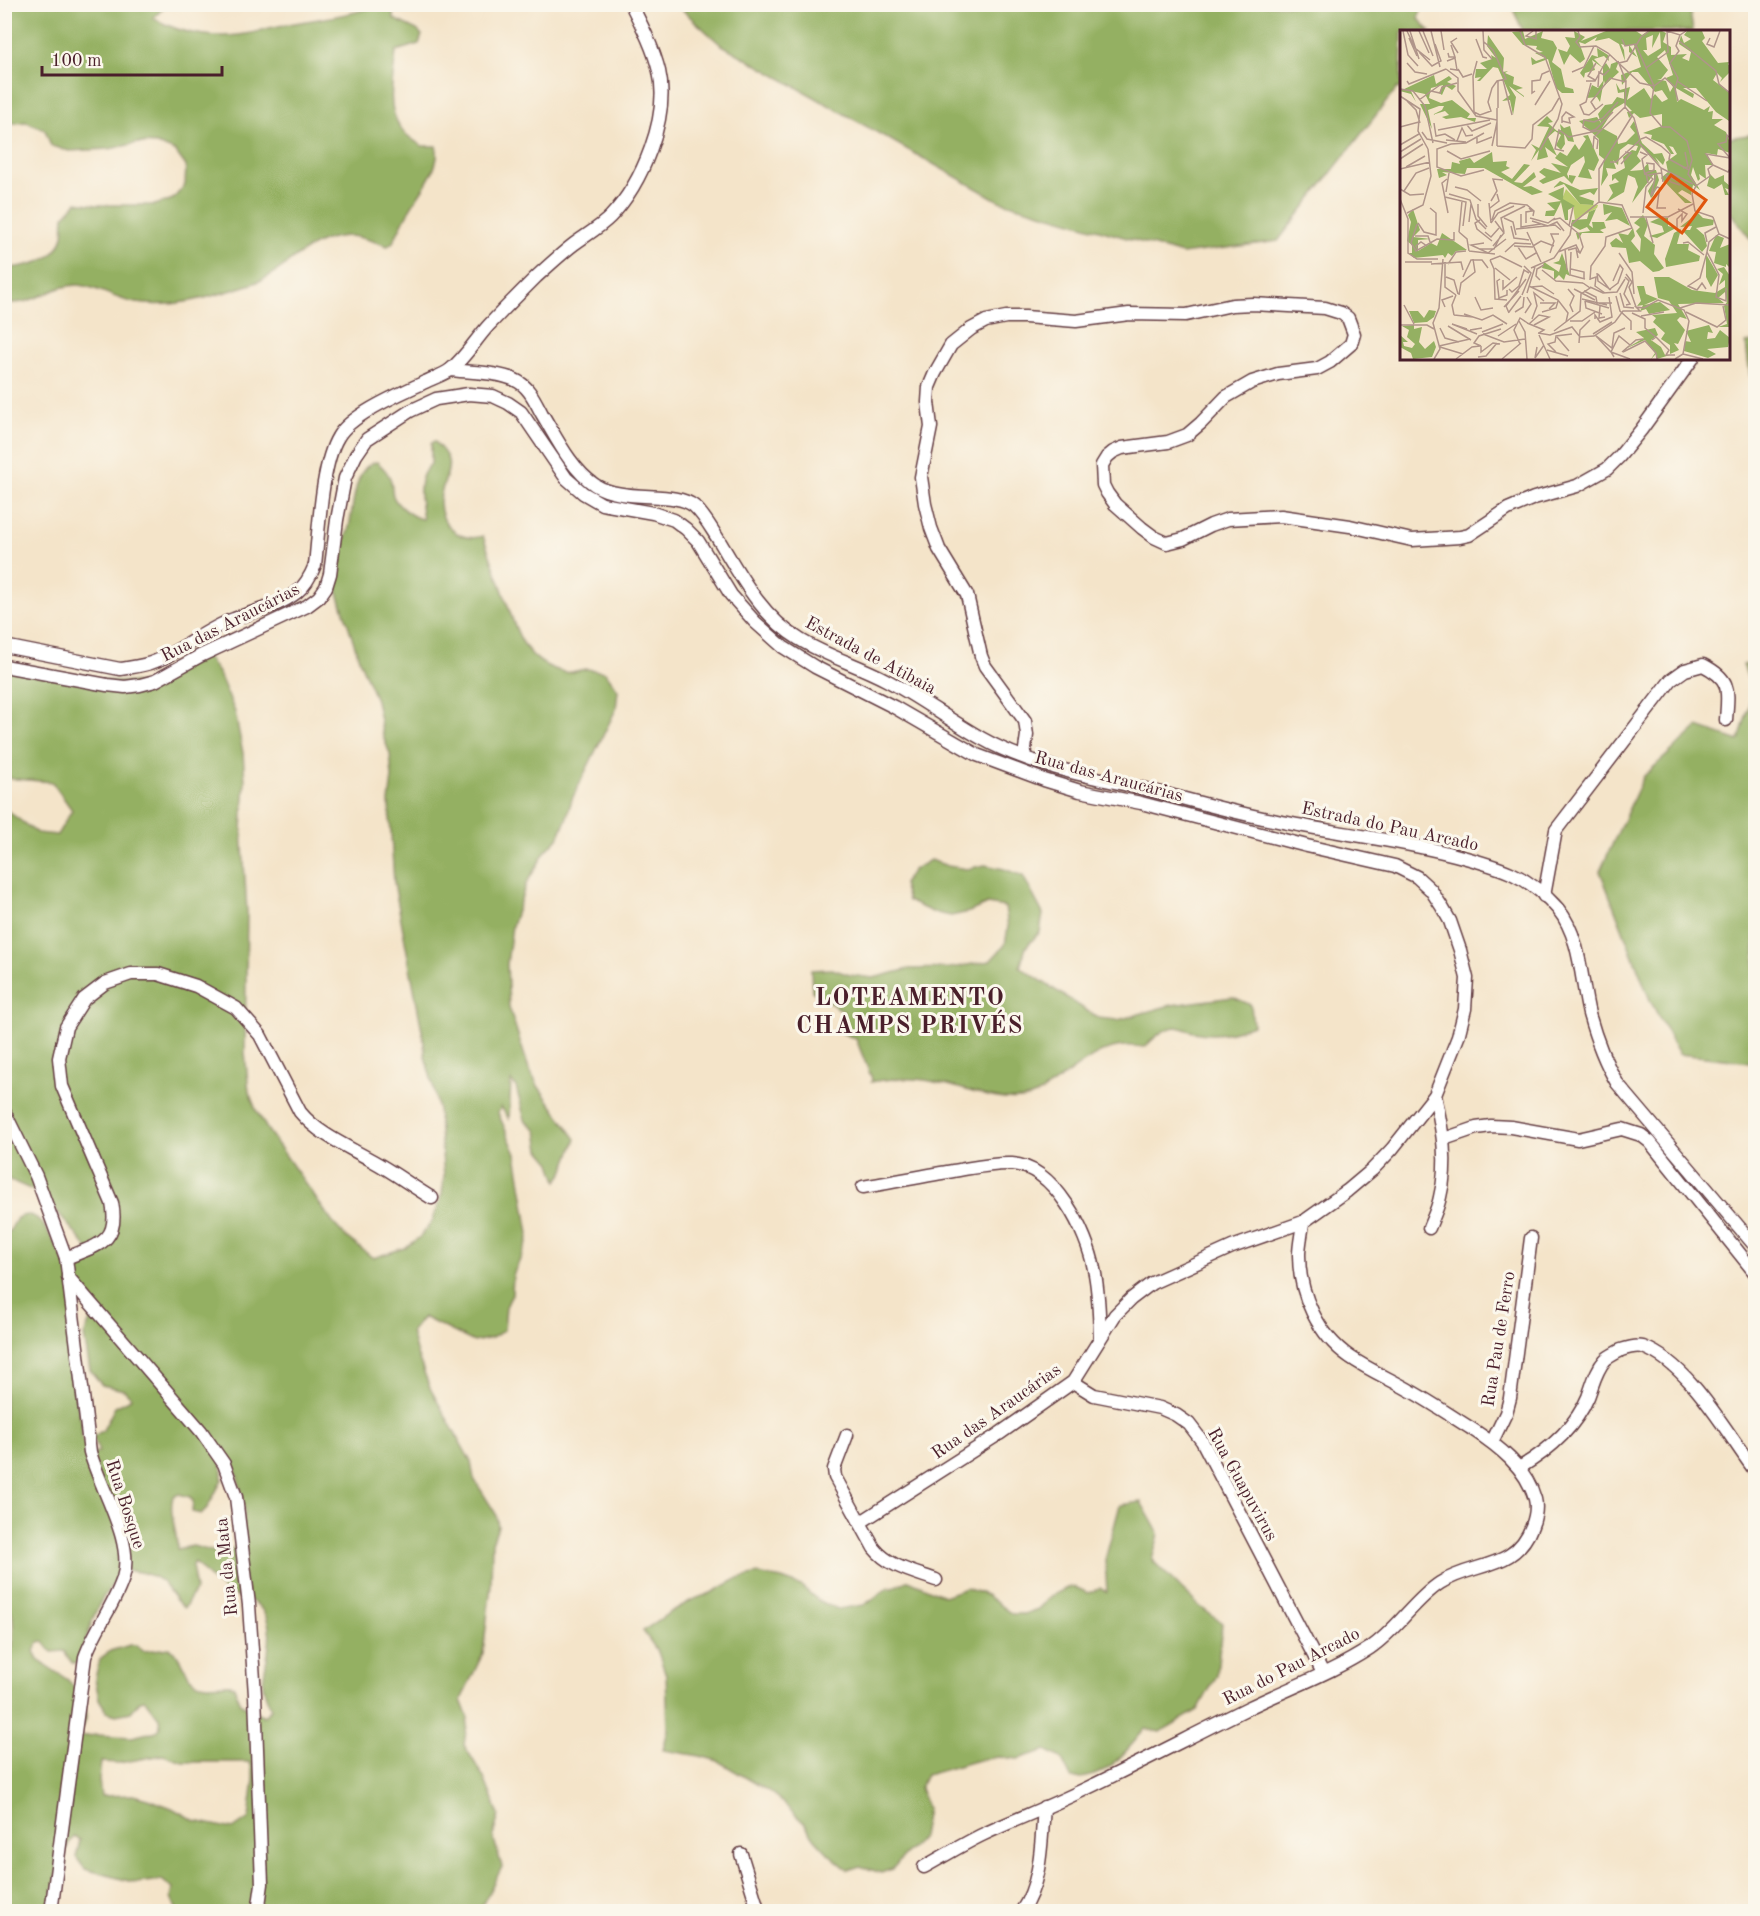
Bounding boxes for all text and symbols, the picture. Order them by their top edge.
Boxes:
inset map [1400,30,1730,360]
scale bar [42,39,222,77]
text: 100 m [51,52,102,70]
street label: Rua das Araucárias [158,580,303,666]
street label: Estrada de Atibaia [802,614,939,698]
street label: Rua das Araucárias [1033,748,1185,805]
street label: Estrada do Pau Arcado [1300,799,1480,855]
district label: LOTEAMENTO CHAMPS PRIVÉS [796,987,1024,1039]
street label: Rua Pau de Ferro [1479,1270,1519,1408]
street label: Rua das Araucárias [929,1360,1065,1463]
street label: Rua Guapuvirus [1204,1425,1281,1544]
street label: Rua Bosque [102,1458,148,1551]
street label: Rua da Mata [213,1517,241,1617]
street label: Rua do Pau Arcado [1220,1625,1363,1709]

